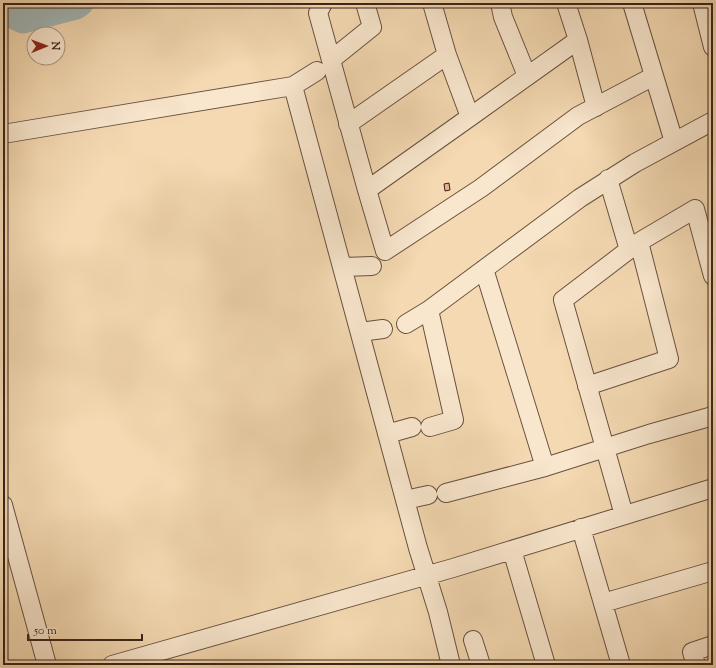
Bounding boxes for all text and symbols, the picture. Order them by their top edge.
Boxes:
north arrow [26,26,66,66]
text: N [47,40,63,51]
scale bar [28,616,142,642]
text: 50 m [33,622,57,640]

